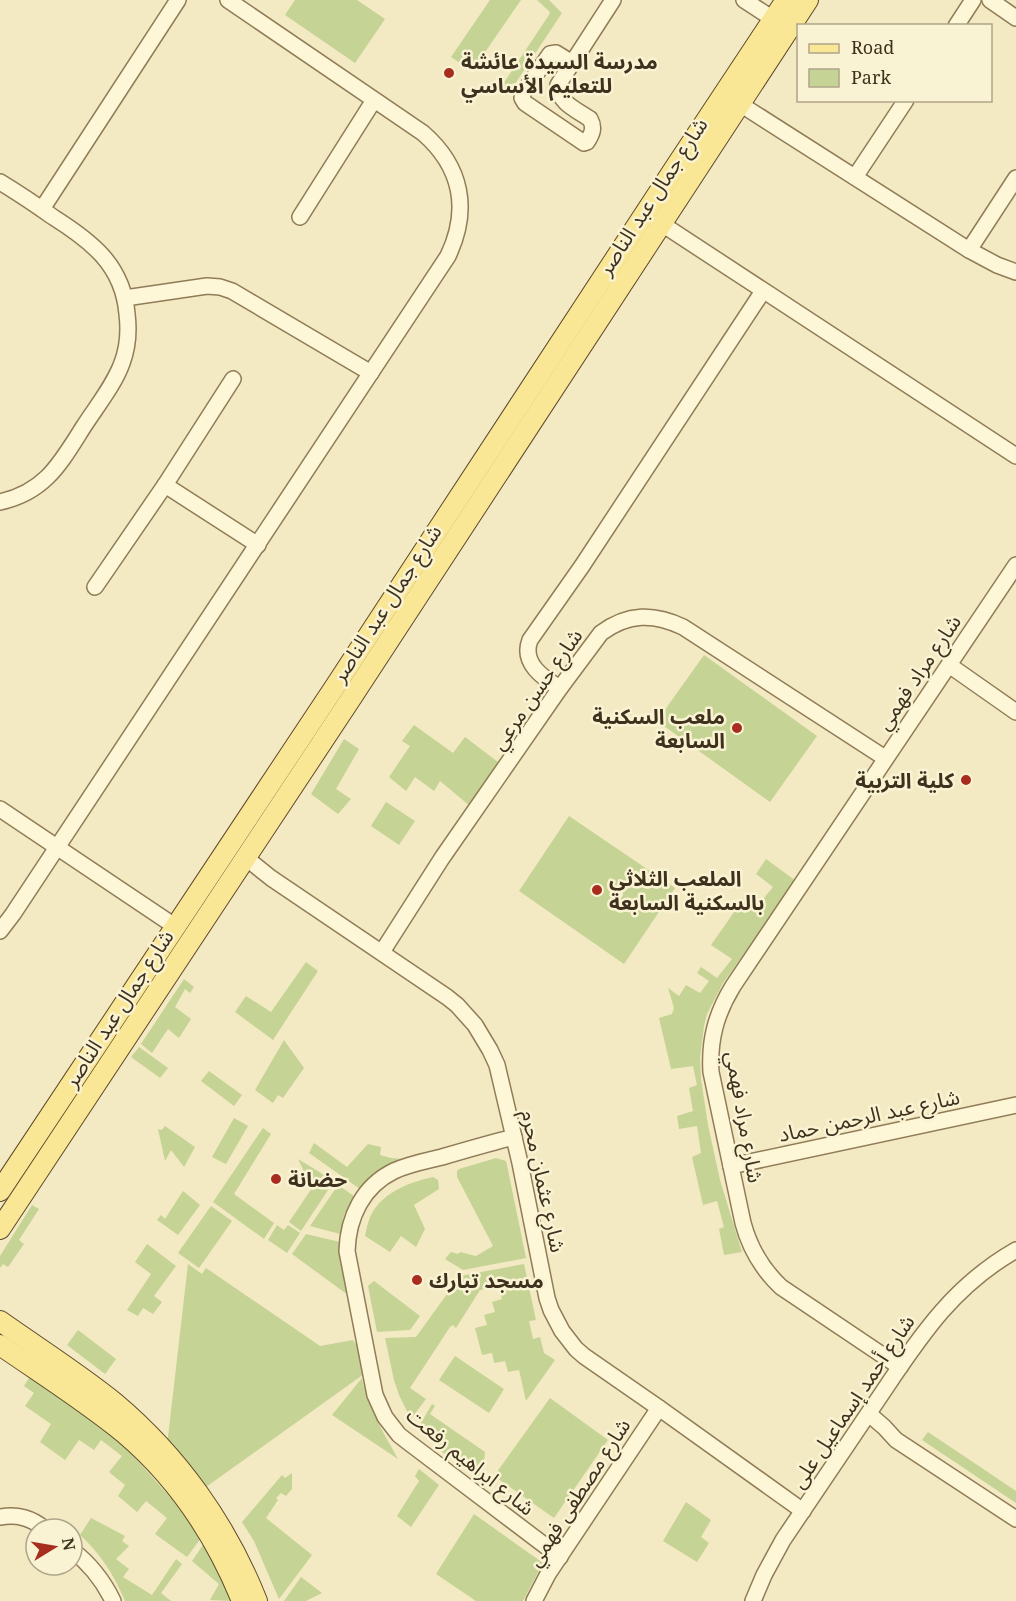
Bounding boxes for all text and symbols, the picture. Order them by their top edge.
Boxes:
legend [797,24,992,102]
text: Road [851,35,894,59]
place label: مدرسة السيدة عائشة للتعليم الأساسي [461,47,658,103]
text: Park [851,65,891,89]
marker: مدرسة السيدة عائشة للتعليم الأساسي [442,66,456,80]
street label: شارع جمال عبد الناصر [590,112,715,282]
street label: شارع جمال عبد الناصر [324,519,449,689]
street label: شارع مراد فهمي [869,609,969,737]
street label: شارع حسن مرعي [484,623,591,757]
place label: ملعب السكنية السابعة [592,702,725,754]
marker: ملعب السكنية السابعة [730,721,744,735]
place label: كلية التربية [855,766,954,794]
marker: كلية التربية [959,773,973,787]
place label: الملعب الثلاثي بالسكنية السابعة [609,864,764,916]
marker: الملعب الثلاثي بالسكنية السابعة [590,883,604,897]
street label: شارع جمال عبد الناصر [56,924,181,1094]
street label: شارع مراد فهمي [717,1049,770,1186]
street label: شارع عبد الرحمن حماد [776,1082,963,1150]
street label: شارع عثمان محرم [512,1107,573,1255]
place label: حضانة [288,1165,347,1193]
marker: حضانة [269,1172,283,1186]
place label: مسجد تبارك [429,1266,544,1294]
marker: مسجد تبارك [410,1273,424,1287]
street label: شارع أحمد إسماعيل على [783,1309,922,1494]
street label: شارع ابراهيم رفعت [400,1401,541,1523]
street label: شارع مصطفى فهمي [520,1413,639,1573]
north arrow [24,1517,84,1577]
text: N [57,1536,81,1553]

